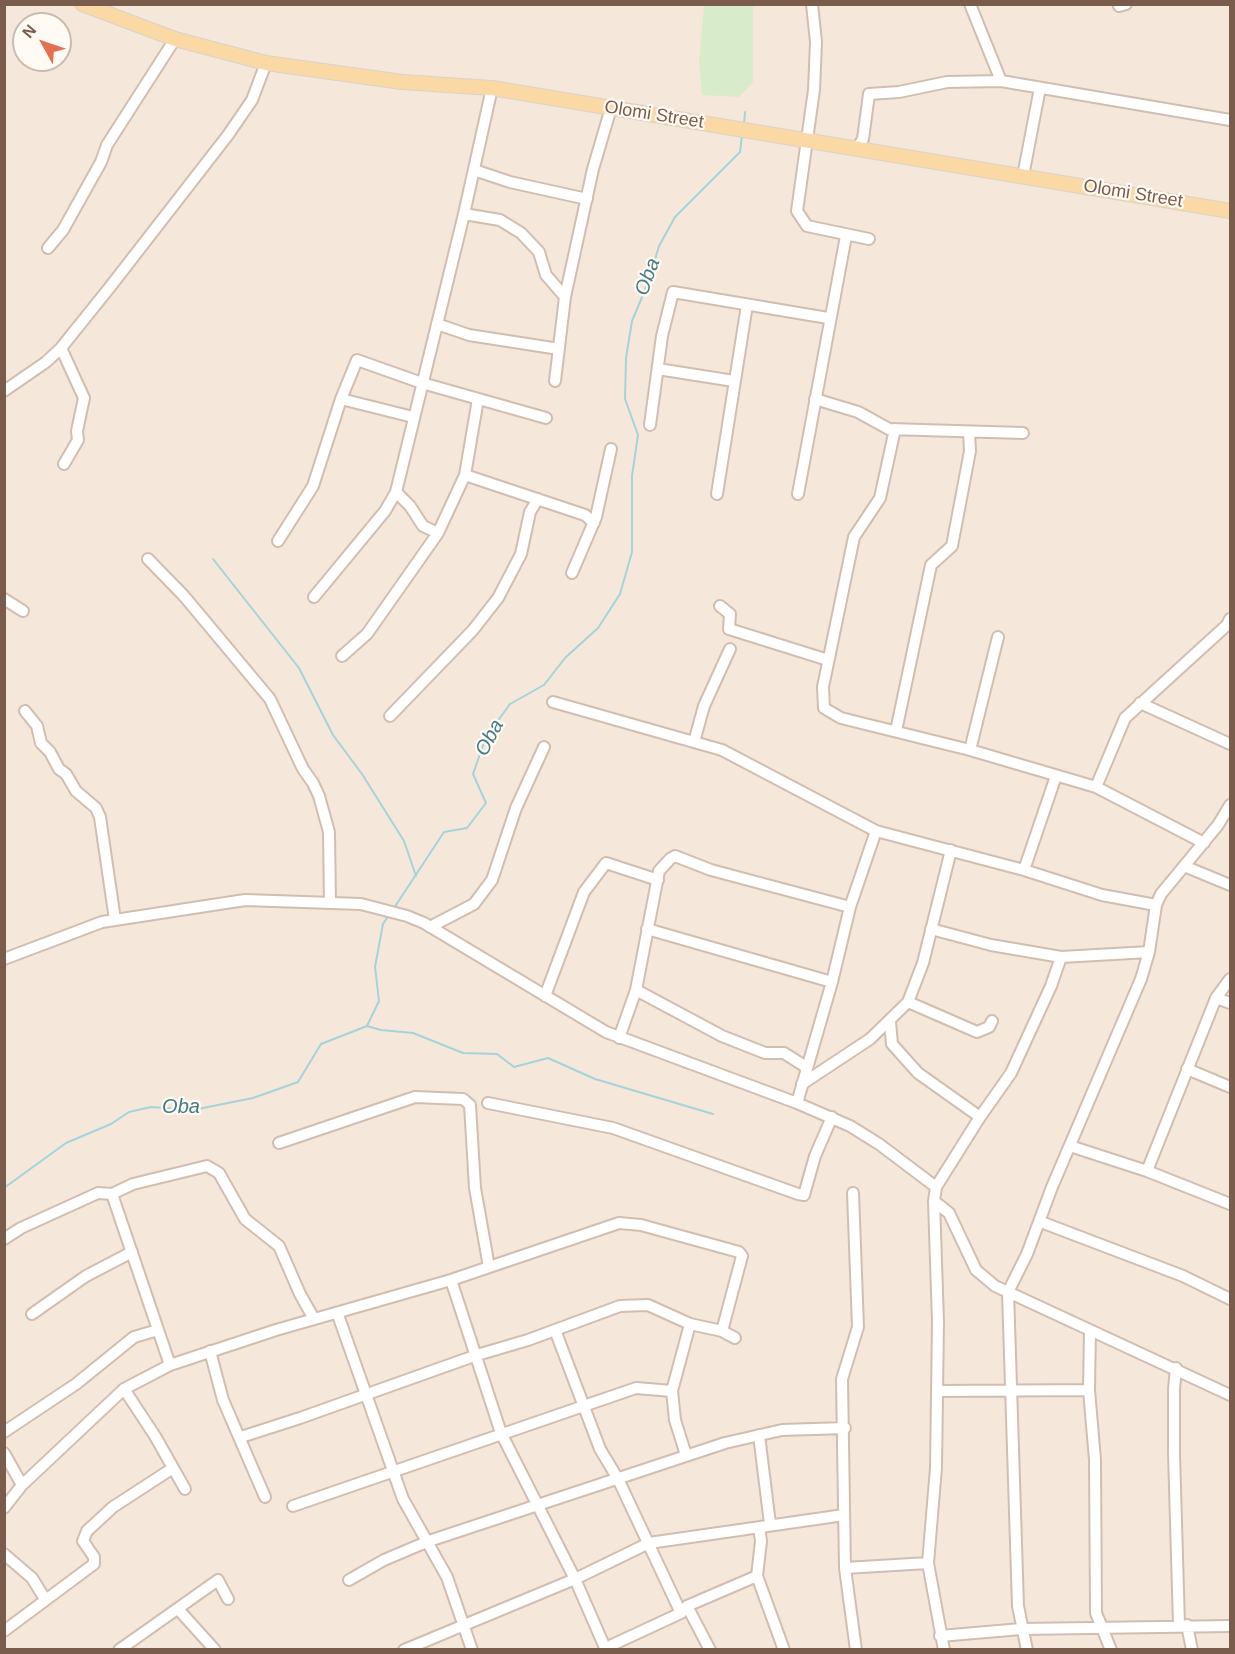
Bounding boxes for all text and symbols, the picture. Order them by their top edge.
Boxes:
north arrow [12,12,72,72]
text: N [19,22,40,41]
street label: Olomi Street [603,97,705,133]
street label: Olomi Street [1082,176,1184,212]
water label: Oba [630,255,666,299]
water label: Oba [471,716,509,760]
water label: Oba [162,1095,200,1119]

